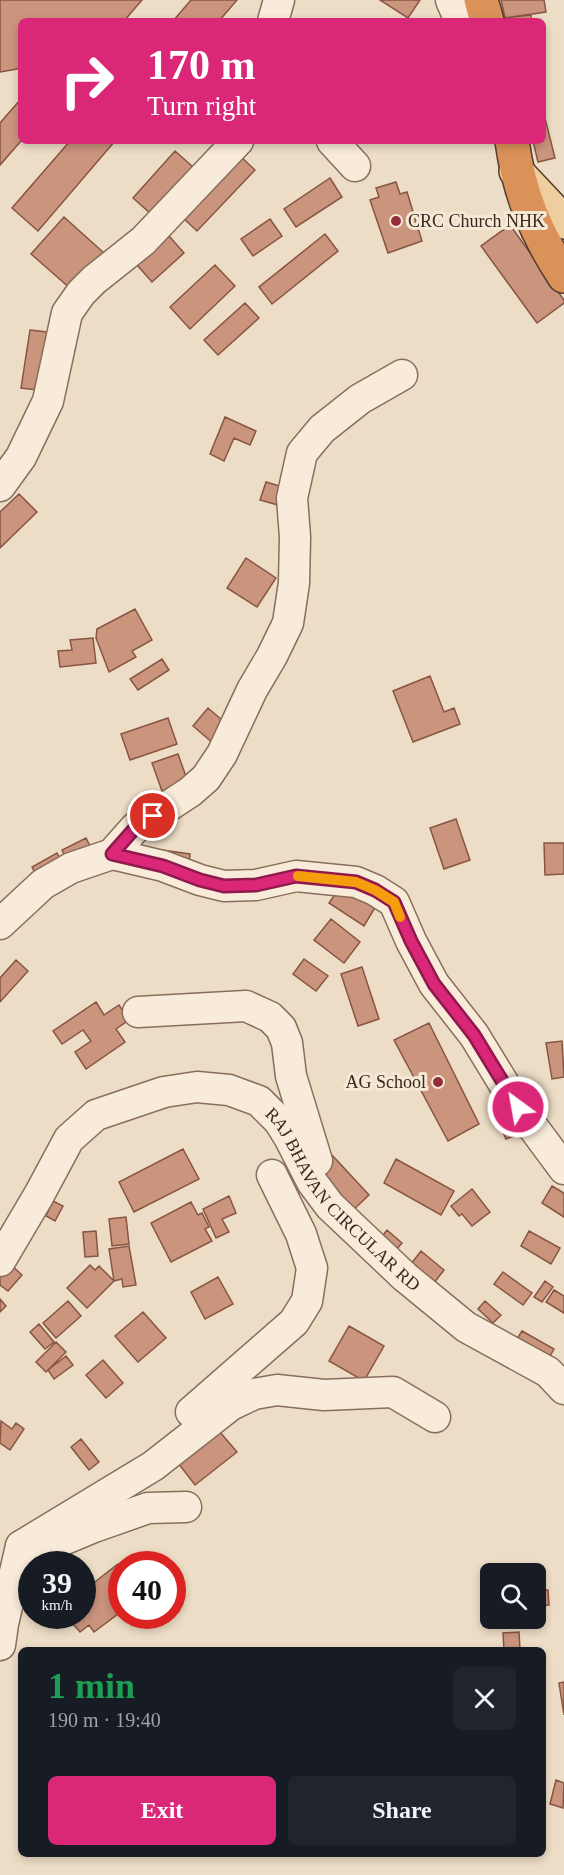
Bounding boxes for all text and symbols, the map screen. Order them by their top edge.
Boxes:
icon: right [48,42,126,120]
text: 170 m [147,42,256,88]
text: Turn right [147,91,256,121]
place label: CRC Church NHK [408,211,545,231]
marker: CRC Church NHK [389,214,403,228]
pin [127,790,178,841]
icon: arrive [136,799,169,832]
place label: AG School [346,1072,426,1092]
marker: AG School [431,1075,445,1089]
position arrow [486,1075,550,1139]
street label: RAJ BHAVAN CIRCULAR RD [261,1103,424,1295]
speed limit sign: 40 [108,1551,186,1629]
map controls [480,1563,546,1629]
button: search [480,1563,546,1629]
text: 39 [42,1566,72,1599]
text: km/h [42,1597,72,1613]
text: 1 min [48,1666,135,1706]
button: close [453,1667,516,1730]
text: 190 m · 19:40 [48,1709,161,1731]
button: Exit [48,1776,276,1845]
button: Share [288,1776,516,1845]

